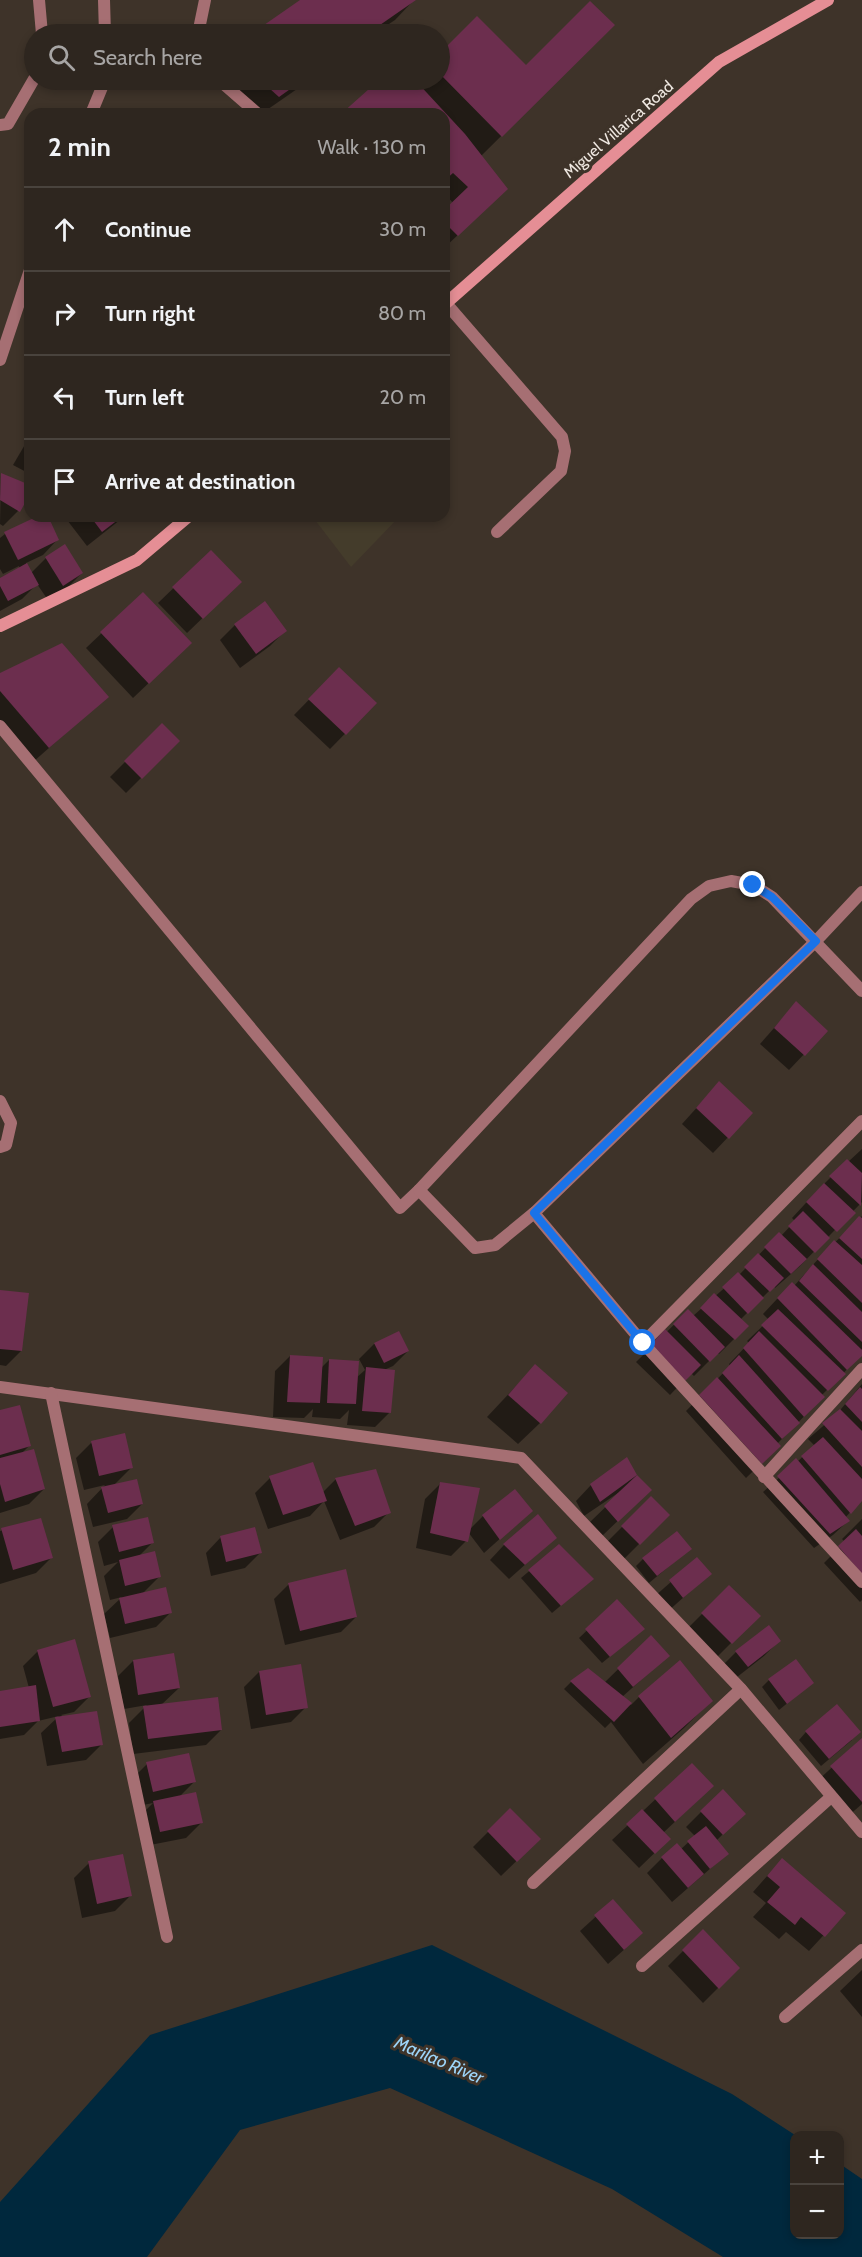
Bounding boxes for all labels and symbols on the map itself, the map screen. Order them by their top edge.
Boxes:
street label: Miguel Villarica Road [560,77,677,182]
route end [739,871,765,897]
route start [629,1329,655,1355]
water label: Marilao River [390,2031,488,2089]

